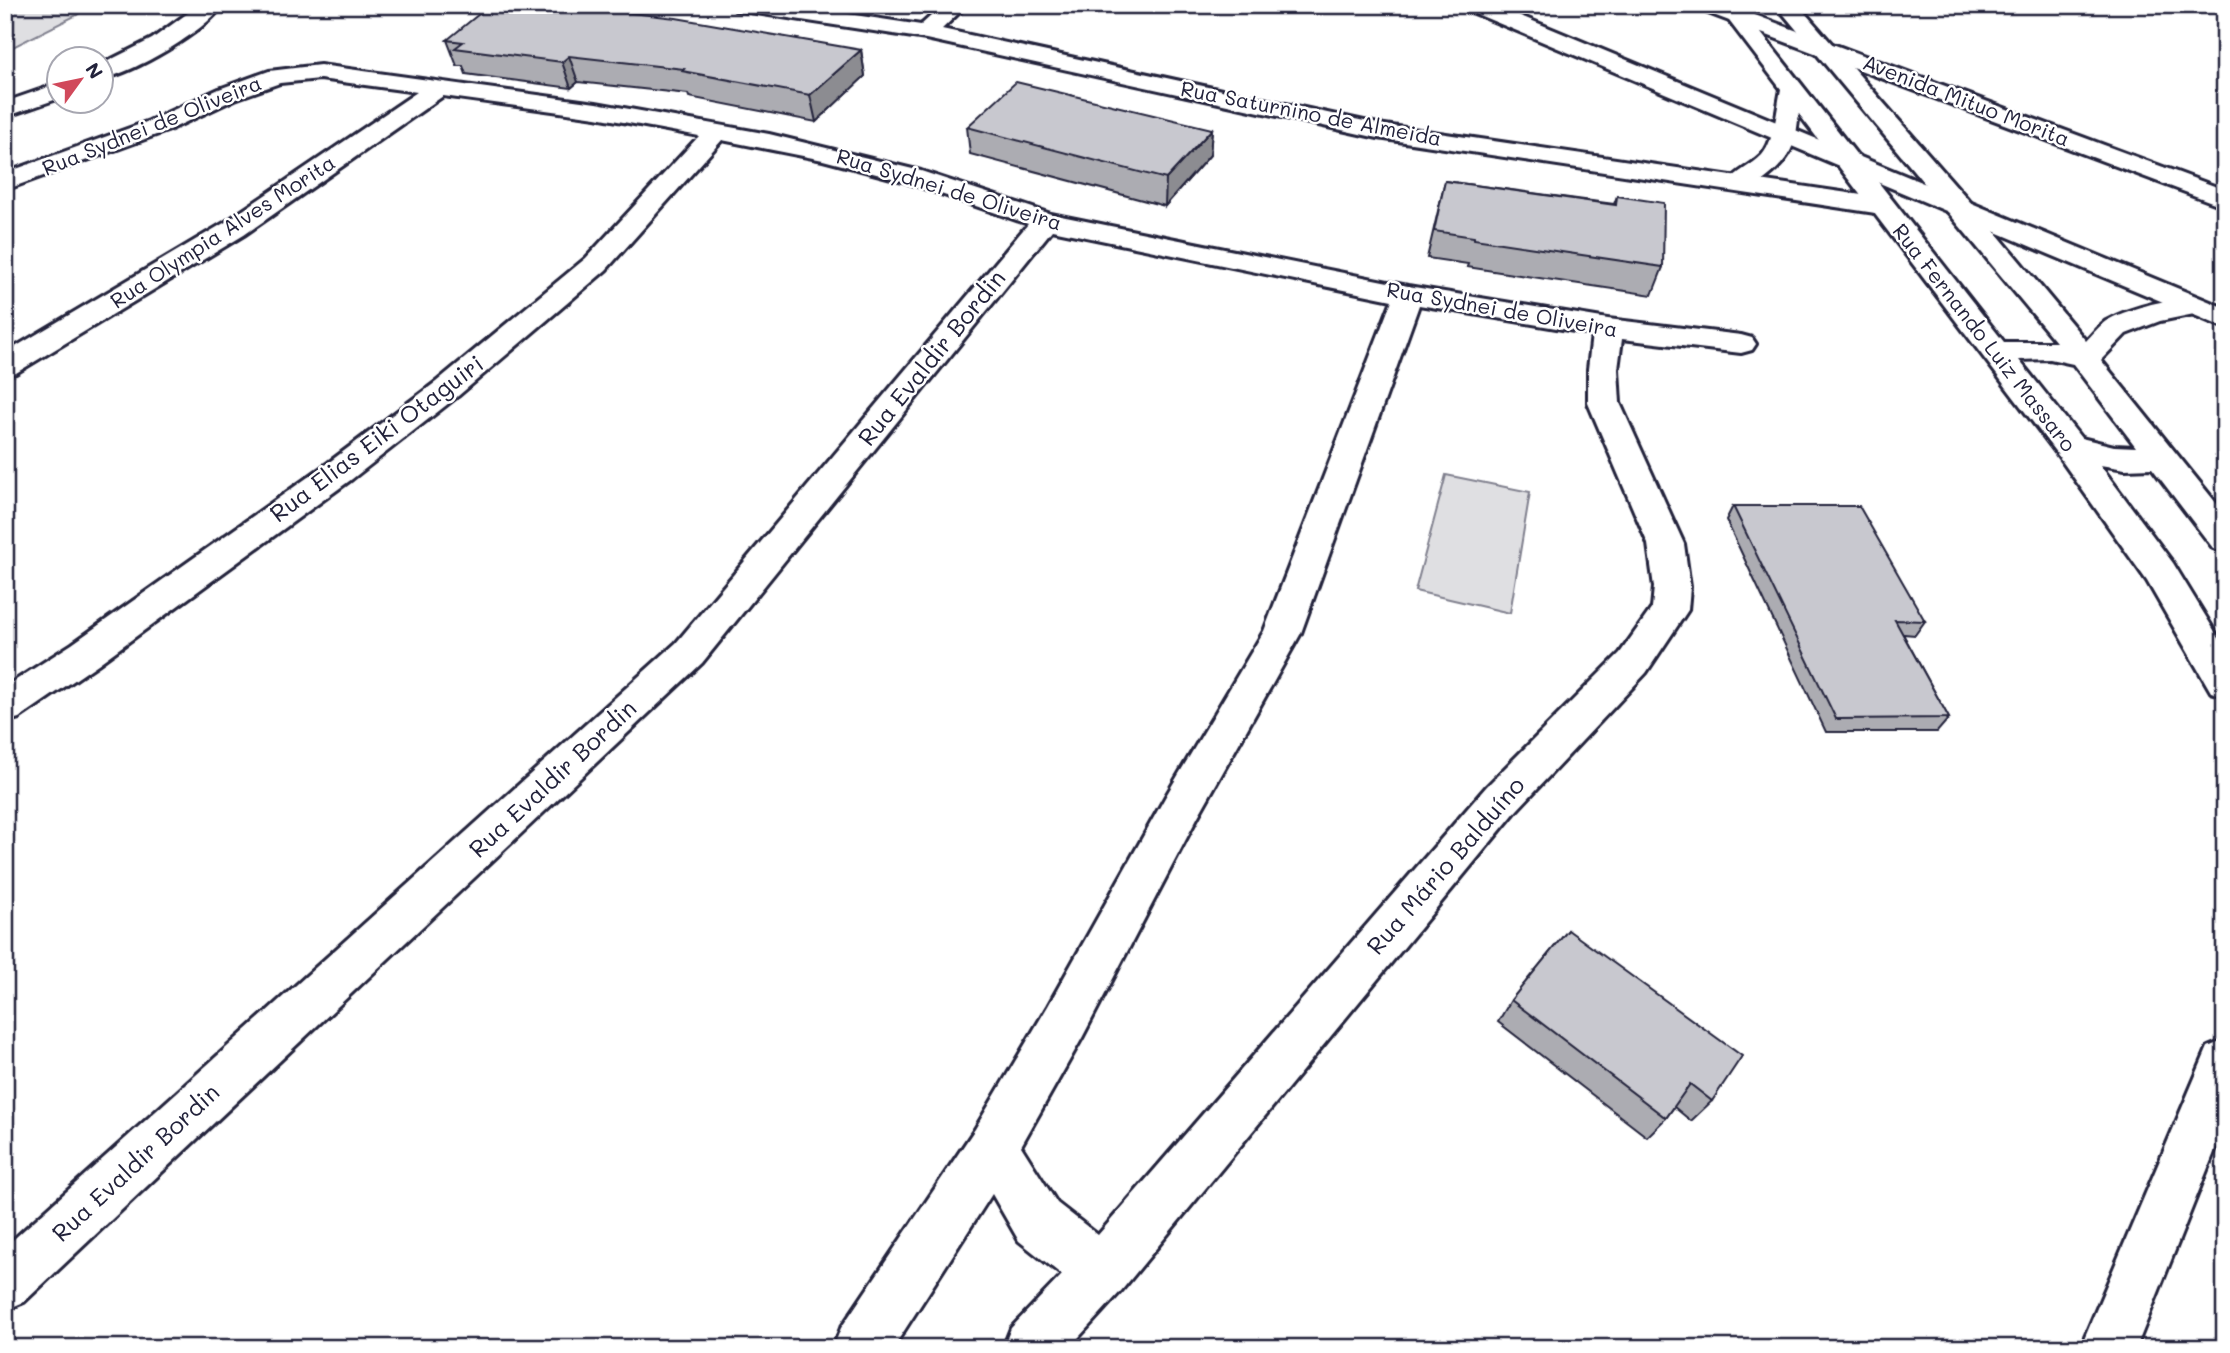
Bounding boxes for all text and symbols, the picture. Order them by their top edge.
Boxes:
north arrow [46,46,116,116]
street label: Avenida Mituo Morita [1859,48,2074,151]
text: N [80,58,109,83]
street label: Rua Sydnei de Oliveira [38,68,265,181]
street label: Rua Saturnino de Almeida [1179,74,1444,151]
street label: Rua Sydnei de Oliveira [834,141,1065,236]
street label: Rua Olympia Alves Morita [105,148,340,314]
street label: Rua Fernando Luiz Massaro [1888,217,2083,457]
street label: Rua Evaldir Bordin [850,263,1011,451]
street label: Rua Sydnei de Oliveira [1385,275,1620,342]
street label: Rua Elias Eiki Otaguiri [263,347,489,528]
street label: Rua Evaldir Bordin [462,692,642,864]
street label: Rua Mário Balduíno [1359,770,1531,960]
street label: Rua Evaldir Bordin [45,1076,225,1248]

